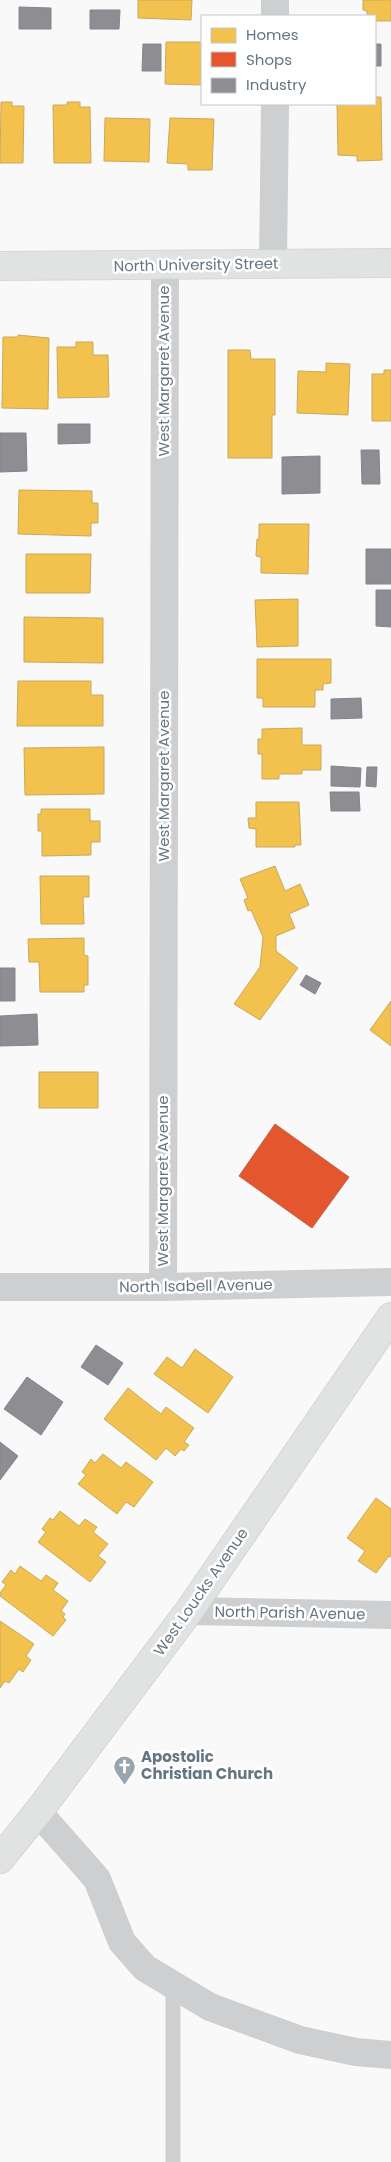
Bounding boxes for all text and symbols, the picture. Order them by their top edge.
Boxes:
legend [201,15,376,105]
text: Homes [246,24,299,45]
text: Shops [246,49,292,70]
text: Industry [246,74,307,95]
street label: North University Street [113,253,279,276]
street label: West Margaret Avenue [153,286,174,456]
street label: West Margaret Avenue [153,691,174,861]
street label: West Margaret Avenue [152,1096,173,1266]
street label: North Isabell Avenue [119,1274,273,1297]
street label: West Loucks Avenue [148,1523,253,1660]
street label: North Parish Avenue [214,1601,366,1624]
place label: Apostolic Christian Church [141,1746,273,1784]
church icon: Apostolic Christian Church [113,1754,137,1785]

